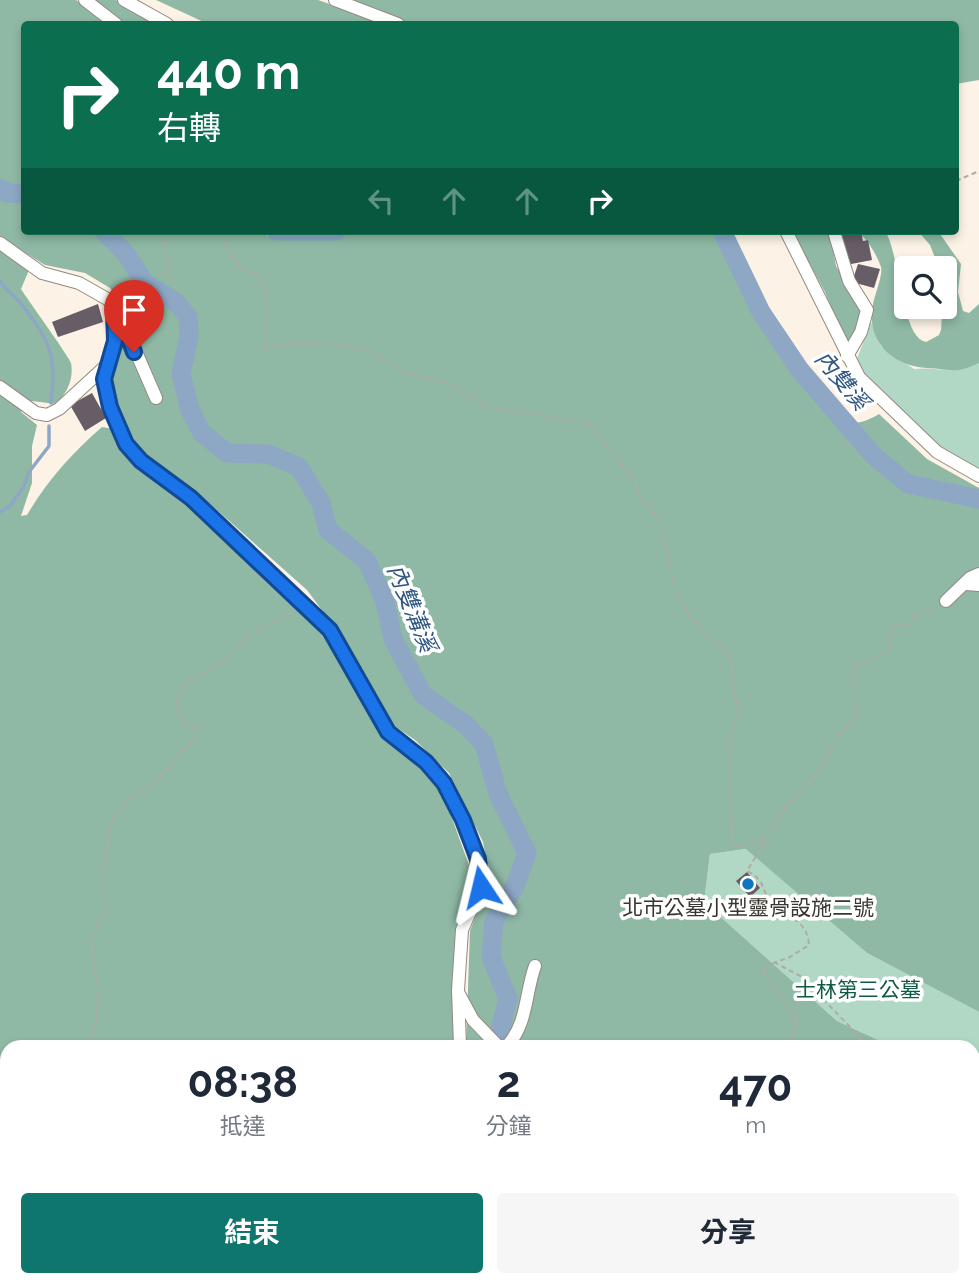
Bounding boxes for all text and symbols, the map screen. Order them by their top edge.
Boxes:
text: 440 m [157,43,300,100]
icon: right [42,49,133,140]
text: 右轉 [157,109,221,146]
icon: left [362,182,400,220]
icon: ahead [435,182,473,220]
icon: ahead [508,182,546,220]
icon: right [581,182,619,220]
map controls [894,256,957,319]
button: search [894,256,957,319]
pin [104,280,164,352]
icon: arrive [115,291,153,329]
water label: 內雙溪 [810,345,877,417]
water label: 內雙溝溪 [383,560,443,658]
position arrow [444,850,518,924]
marker: 北市公墓小型靈骨設施二號 [740,876,756,892]
place label: 北市公墓小型靈骨設施二號 [622,895,874,920]
park label: 士林第三公墓 [795,977,921,1002]
text: 08:38 [188,1058,298,1107]
text: 2 [497,1058,520,1107]
text: 470 [719,1062,792,1111]
text: m [745,1111,766,1138]
text: 抵達 [220,1112,266,1139]
text: 分鐘 [486,1112,532,1139]
button: 結束 [21,1193,483,1273]
button: 分享 [497,1193,959,1273]

